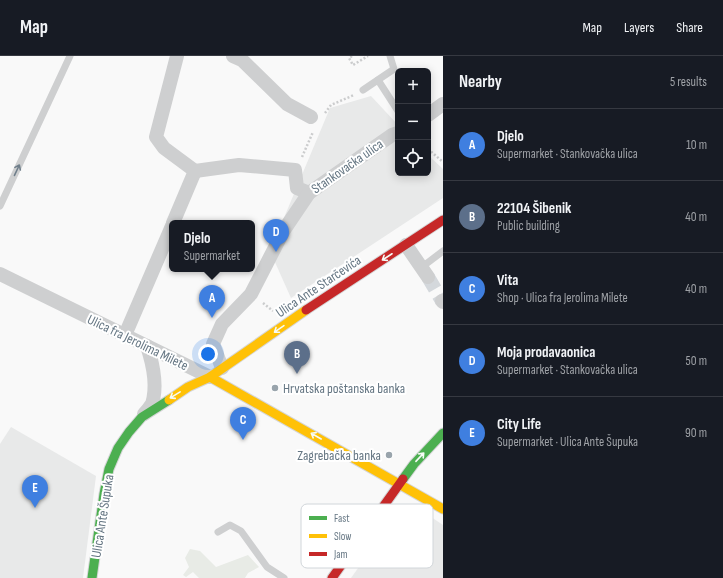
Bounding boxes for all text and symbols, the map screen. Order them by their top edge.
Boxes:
text: Map [20,16,48,39]
text: Map [582,19,602,36]
text: Layers [624,19,654,36]
text: Share [676,19,703,36]
map controls [395,68,431,176]
button: + [395,68,431,104]
text: Nearby [459,72,502,92]
text: 5 results [670,74,707,90]
button: − [395,104,431,140]
text: Djelo [497,127,524,146]
street label: Stankovačka ulica [308,135,386,197]
text: A [469,137,475,153]
text: 10 m [686,137,707,153]
button: locate [395,140,431,176]
text: Supermarket · Stankovačka ulica [497,146,638,162]
one-way arrow [14,165,21,177]
text: 22104 Šibenik [497,199,571,218]
text: B [469,209,475,225]
text: 40 m [685,209,707,225]
text: Public building [497,218,560,234]
pin: D [263,219,289,252]
popup [169,220,255,272]
text: Djelo [184,229,211,248]
text: Supermarket [184,248,240,264]
street label: Ulica Ante Starčevića [272,252,364,321]
one-way arrow [382,253,393,261]
text: Vita [497,271,518,290]
text: C [469,281,475,297]
text: 40 m [685,281,707,297]
pin: A [199,285,225,318]
text: Shop · Ulica fra Jerolima Milete [497,290,628,306]
street label: Ulica fra Jerolima Milete [85,311,191,374]
one-way arrow [273,325,284,333]
pin: B [284,341,310,374]
text: Moja prodavaonica [497,343,595,362]
your location [198,344,218,364]
text: D [469,353,475,369]
text: 50 m [686,353,707,369]
text: Supermarket · Stankovačka ulica [497,362,638,378]
place label: Hrvatska poštanska banka [283,380,405,397]
marker: Hrvatska poštanska banka [270,383,280,393]
one-way arrow [169,391,181,399]
pin: C [230,407,256,440]
text: City Life [497,415,541,434]
text: E [469,425,475,441]
text: 90 m [685,425,707,441]
one-way arrow [310,432,322,440]
text: Supermarket · Ulica Ante Šupuka [497,434,638,450]
place label: Zagrebačka banka [297,447,381,464]
marker: Zagrebačka banka [384,450,394,460]
one-way arrow [415,453,424,463]
street label: Ulica Ante Šupuka [88,473,117,559]
pin: E [22,475,48,508]
legend [301,504,433,568]
text: Fast [334,512,350,525]
text: Slow [334,530,351,543]
text: Jam [333,548,348,561]

